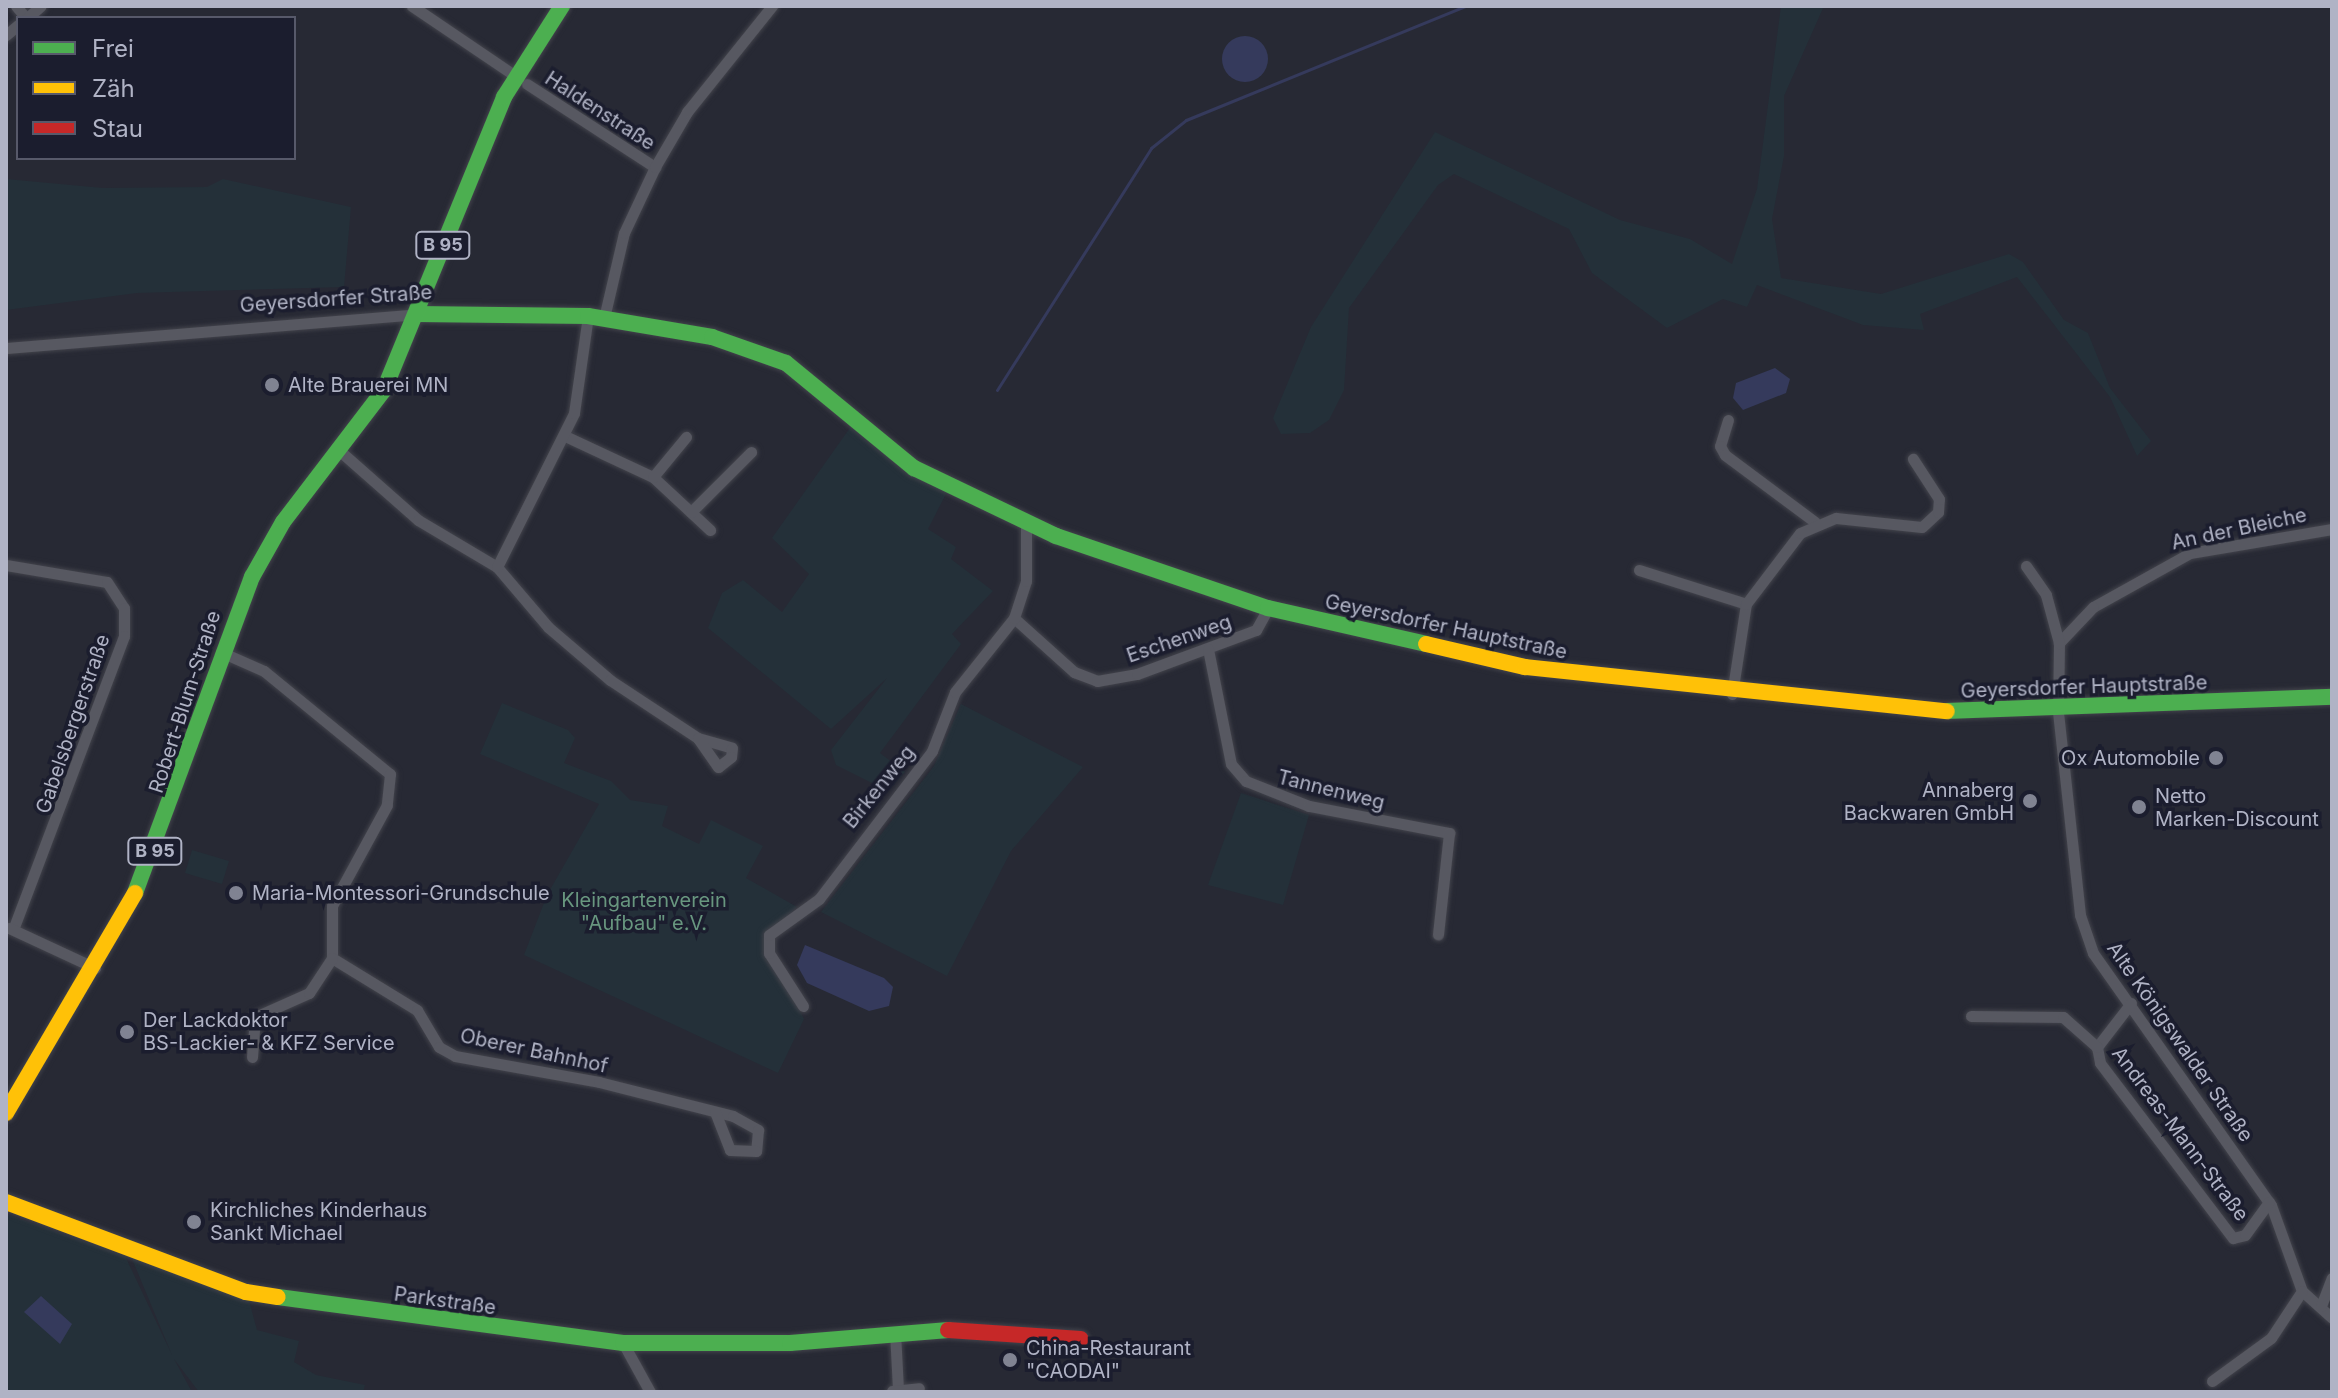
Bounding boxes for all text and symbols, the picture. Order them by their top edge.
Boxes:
legend [16,16,296,160]
text: Frei [92,34,134,63]
street label: Haldenstraße [540,66,660,156]
text: Zäh [92,74,135,103]
text: Stau [92,114,143,143]
road number: B 95 [415,231,471,259]
street label: Geyersdorfer Straße [239,280,433,318]
place label: Alte Brauerei MN [288,373,448,397]
marker: Alte Brauerei MN [263,376,281,394]
street label: An der Bleiche [2169,503,2309,555]
street label: Geyersdorfer Hauptstraße [1323,590,1569,664]
street label: Robert-Blum-Straße [144,608,226,796]
street label: Eschenweg [1123,610,1235,668]
street label: Gabelsbergerstraße [31,631,115,817]
street label: Geyersdorfer Hauptstraße [1960,671,2208,703]
street label: Birkenweg [838,741,920,833]
place label: Ox Automobile [2061,746,2200,770]
marker: Ox Automobile [2207,749,2225,767]
street label: Tannenweg [1275,765,1387,815]
place label: Annaberg Backwaren GmbH [1844,778,2014,825]
place label: Netto Marken-Discount [2155,784,2319,831]
marker: Annaberg Backwaren GmbH [2021,792,2039,810]
marker: Netto Marken-Discount [2130,798,2148,816]
road number: B 95 [127,837,183,865]
place label: Maria-Montessori-Grundschule [252,881,550,905]
marker: Maria-Montessori-Grundschule [227,884,245,902]
park label: Kleingartenverein "Aufbau" e.V. [561,889,727,936]
street label: Alte Königswalder Straße [2102,938,2258,1146]
place label: Der Lackdoktor BS-Lackier- & KFZ Service [143,1008,395,1055]
marker: Der Lackdoktor BS-Lackier- & KFZ Service [118,1023,136,1041]
street label: Oberer Bahnhof [458,1024,610,1078]
street label: Andreas-Mann-Straße [2107,1042,2253,1226]
place label: Kirchliches Kinderhaus Sankt Michael [210,1198,427,1245]
marker: Kirchliches Kinderhaus Sankt Michael [185,1213,203,1231]
street label: Parkstraße [392,1282,498,1320]
place label: China-Restaurant "CAODAI" [1026,1336,1191,1383]
marker: China-Restaurant "CAODAI" [1001,1351,1019,1369]

